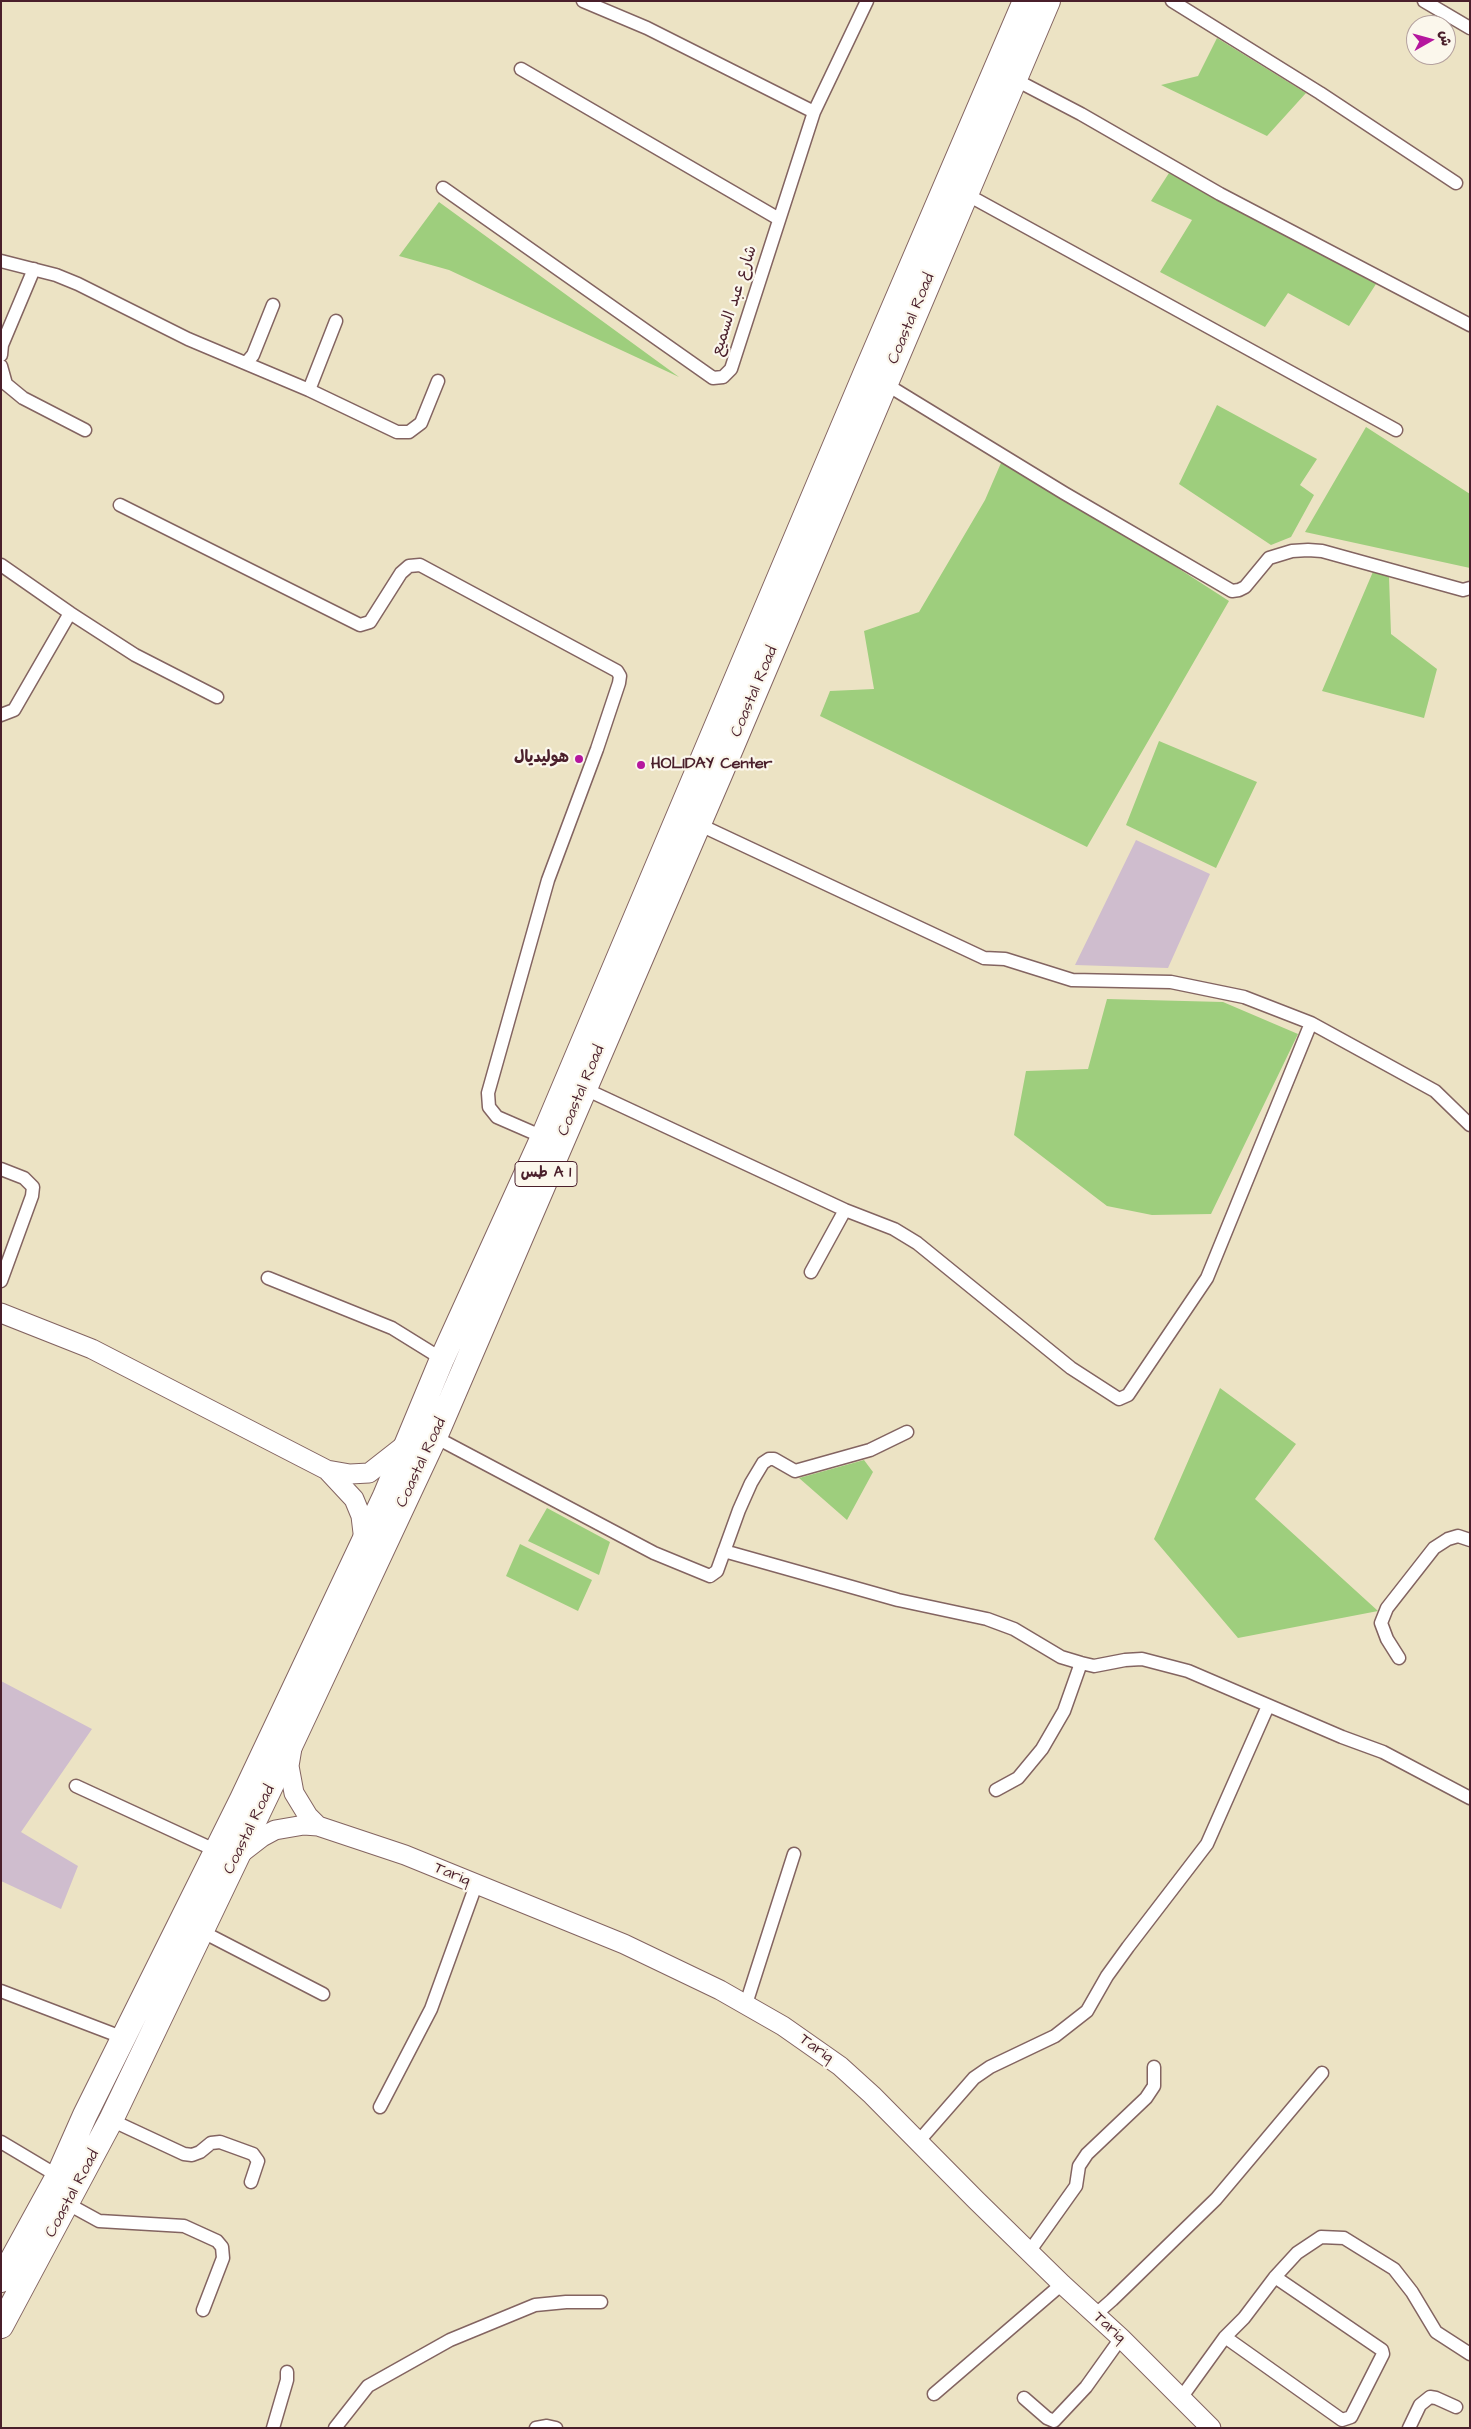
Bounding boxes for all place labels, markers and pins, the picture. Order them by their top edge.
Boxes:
place label: هوليديال [514,749,569,769]
marker: هوليديال [573,753,585,765]
place label: HOLIDAY Center [651,755,772,775]
marker: HOLIDAY Center [635,759,647,771]

